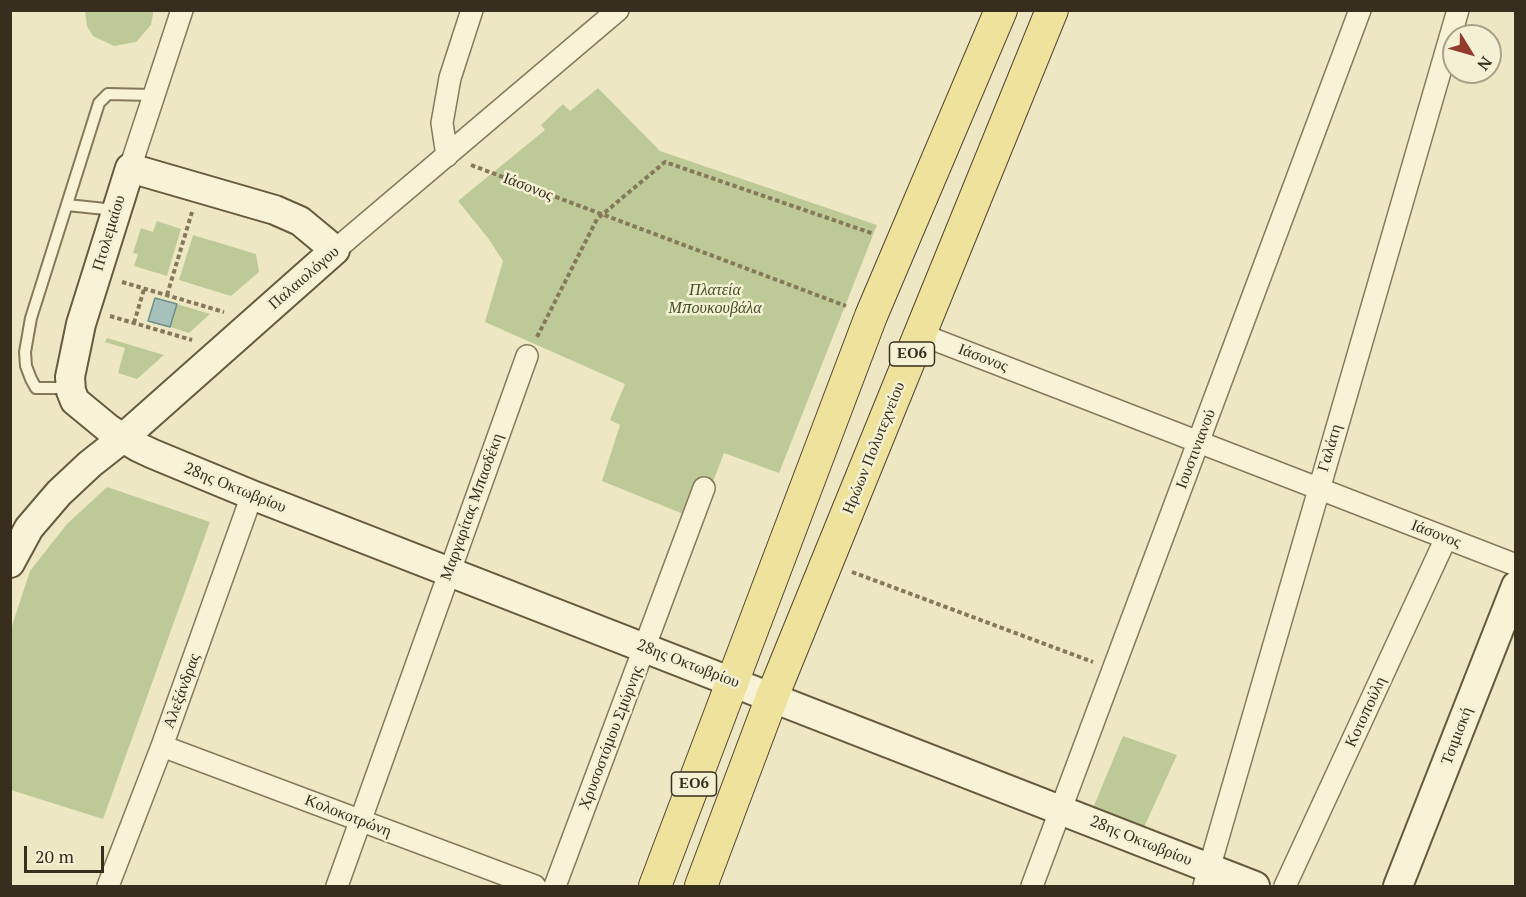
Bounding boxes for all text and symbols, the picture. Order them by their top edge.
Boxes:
north arrow [1442,24,1502,84]
text: N [1472,52,1497,75]
street label: Ιάσονος [500,169,556,205]
street label: Πτολεμαίου [88,193,130,273]
street label: Παλαιολόγου [265,242,343,314]
park label: Πλατεία Μπουκουβάλα [668,280,762,318]
street label: Ιάσονος [955,340,1011,376]
road number: ΕΟ6 [890,342,934,366]
street label: Ηρώων Πολυτεχνείου [839,379,909,517]
street label: Ιουστινιανού [1172,406,1220,492]
street label: Γαλάτη [1314,422,1346,474]
street label: Μαργαρίτας Μπασδέκη [436,431,508,583]
street label: 28ης Οκτωβρίου [181,459,289,517]
street label: Ιάσονος [1408,516,1464,552]
street label: 28ης Οκτωβρίου [634,636,742,692]
street label: Αλεξάνδρας [160,651,204,731]
street label: Χρυσοστόμου Σμύρνης [575,663,647,813]
street label: Κοτοπούλη [1341,674,1391,750]
street label: Τσιμισκή [1437,704,1477,768]
road number: ΕΟ6 [672,772,716,796]
street label: Κολοκοτρώνη [302,791,394,841]
street label: 28ης Οκτωβρίου [1087,812,1195,870]
scale bar [27,834,106,872]
text: 20 m [35,844,74,868]

